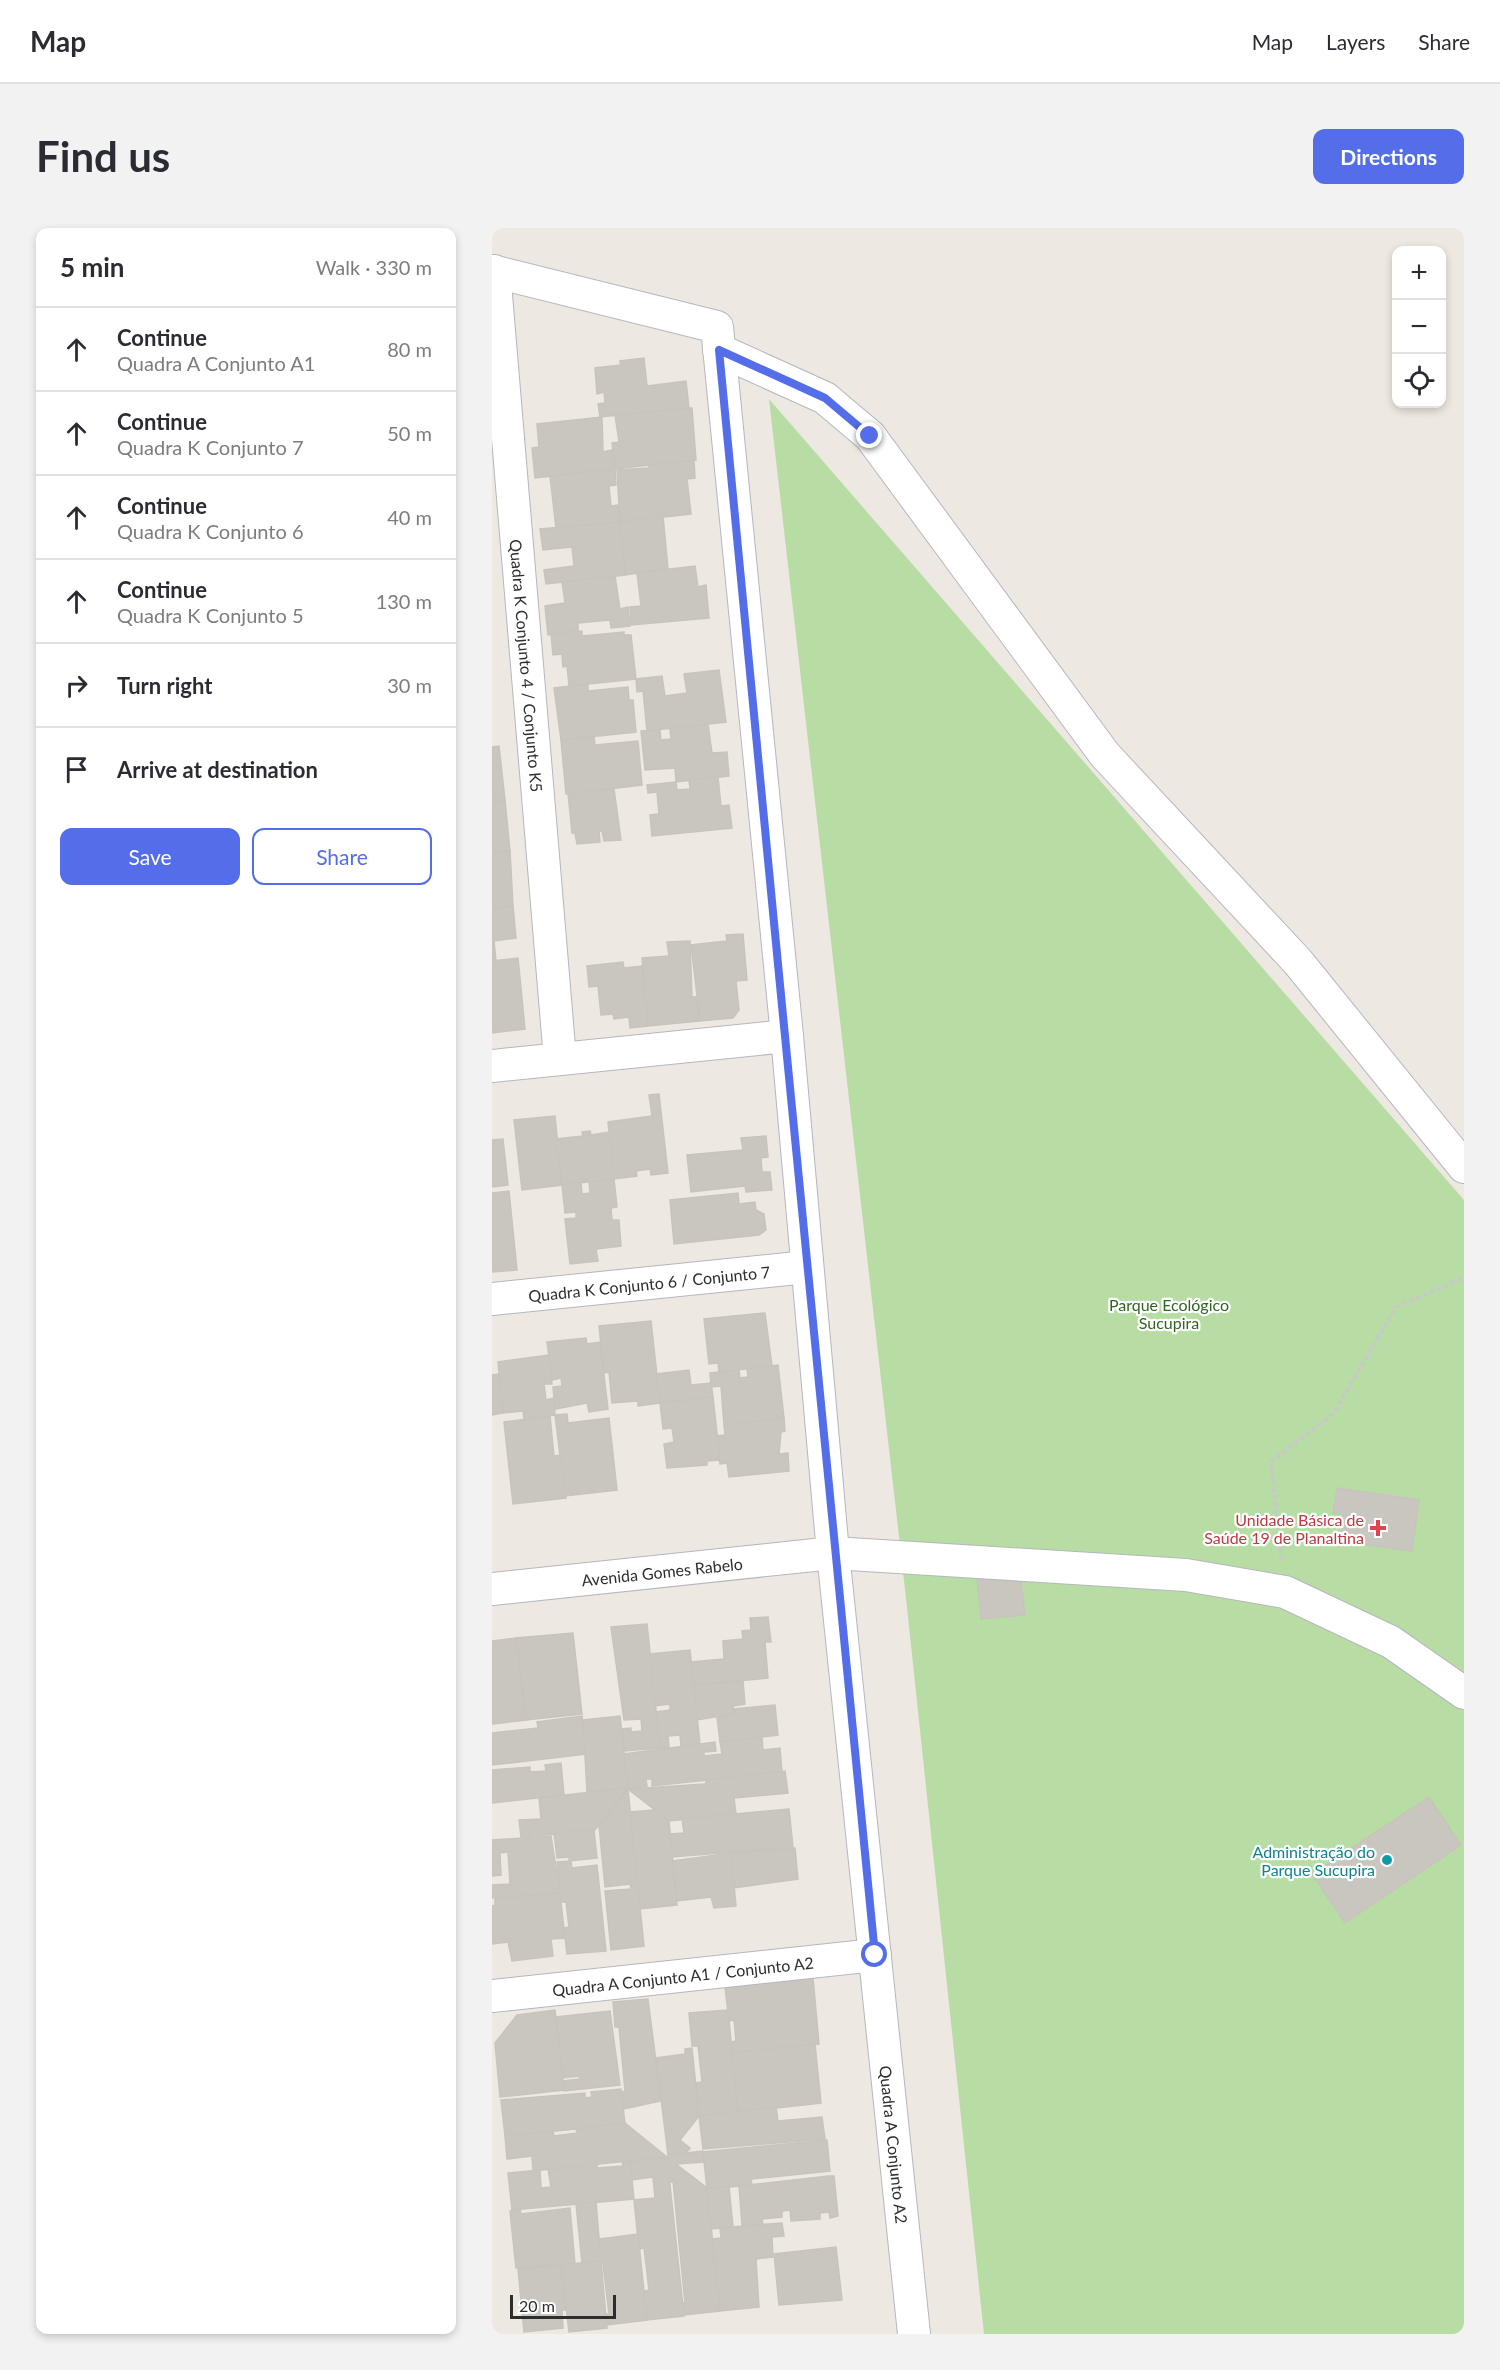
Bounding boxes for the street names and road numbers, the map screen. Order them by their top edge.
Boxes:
street label: Quadra K Conjunto 4 / Conjunto K5 [507,538,547,793]
street label: Quadra K Conjunto 6 / Conjunto 7 [527,1261,771,1305]
street label: Avenida Gomes Rabelo [581,1553,744,1589]
street label: Quadra A Conjunto A1 / Conjunto A2 [551,1952,815,1999]
street label: Quadra A Conjunto A2 [877,2065,912,2224]

